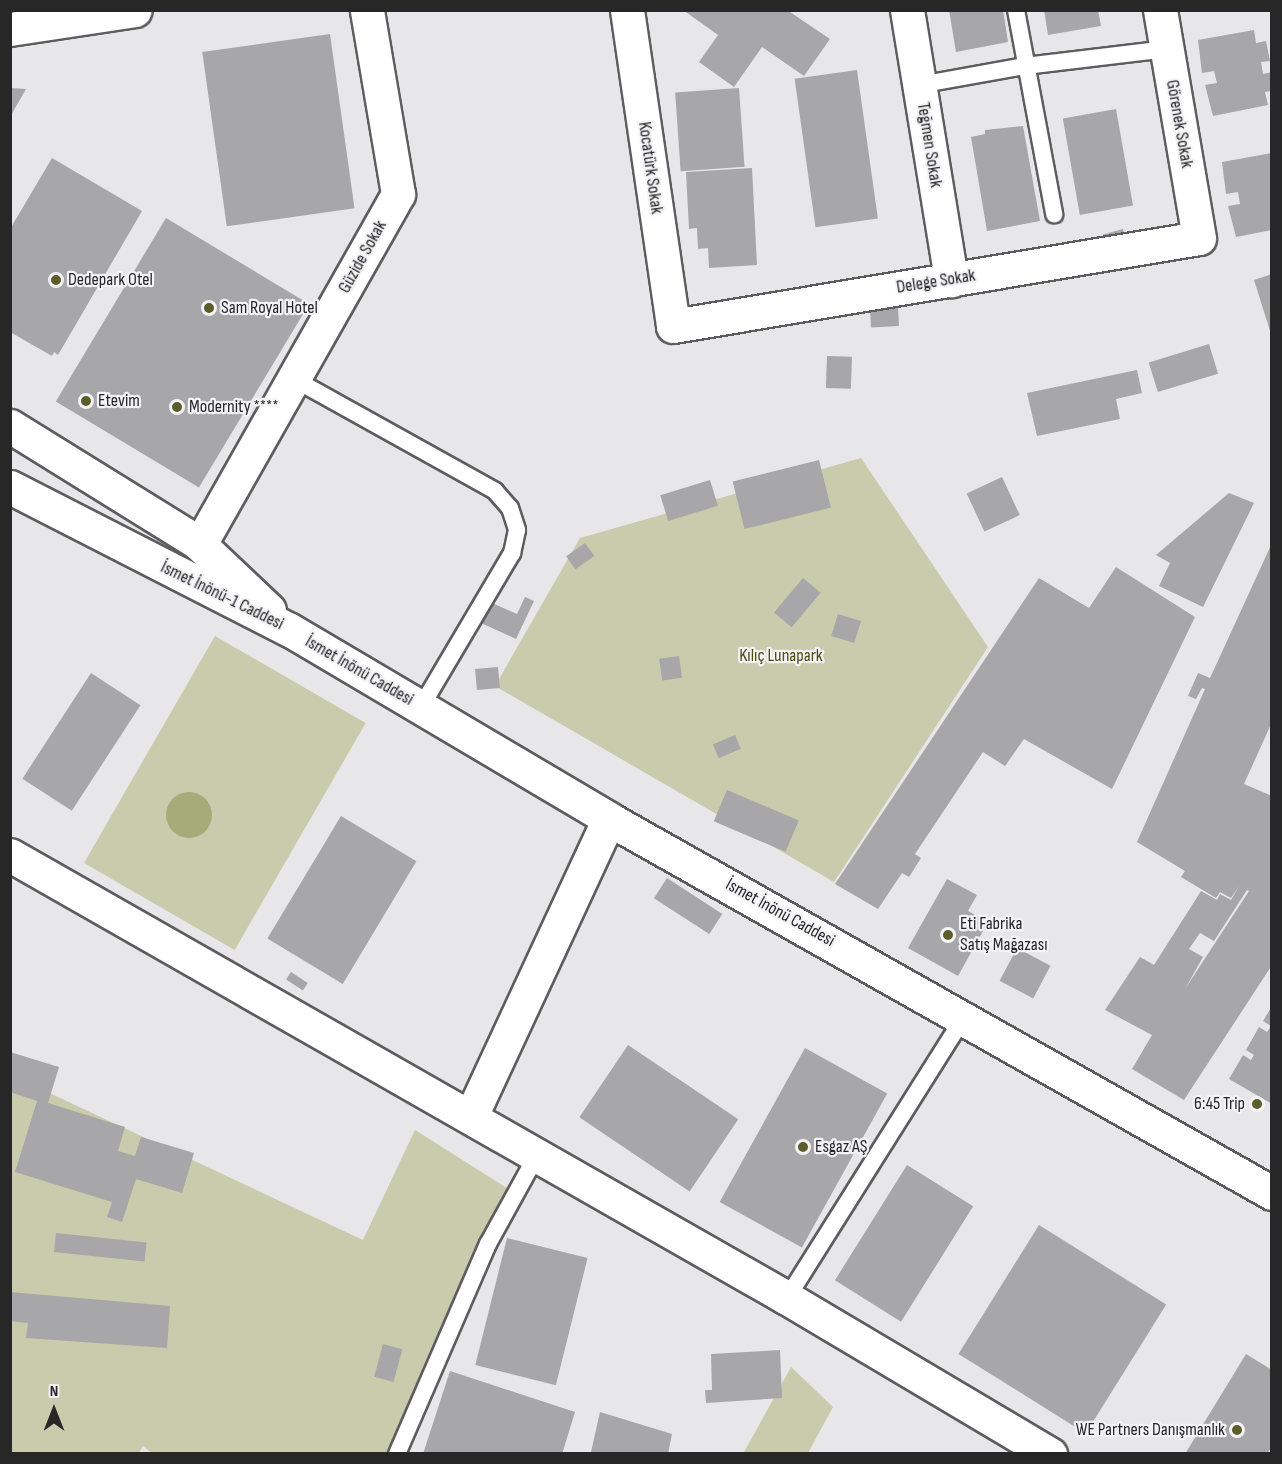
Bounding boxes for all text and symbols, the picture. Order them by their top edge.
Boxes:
street label: Görenek Sokak [1161,78,1197,170]
street label: Teğmen Sokak [912,101,946,189]
street label: Kocatürk Sokak [633,120,667,216]
street label: Güzide Sokak [334,217,392,297]
street label: Delege Sokak [895,265,977,299]
place label: Dedepark Otel [68,269,153,291]
marker: Dedepark Otel [49,273,63,287]
place label: Sam Royal Hotel [221,297,318,319]
marker: Sam Royal Hotel [202,301,216,315]
place label: Etevim [98,390,140,412]
marker: Etevim [79,394,93,408]
place label: Modernity **** [189,396,279,418]
marker: Modernity **** [170,400,184,414]
street label: İsmet İnönü-1 Caddesi [157,557,287,635]
street label: İsmet İnönü Caddesi [301,631,417,711]
park label: Kılıç Lunapark [739,645,823,667]
street label: İsmet İnönü Caddesi [722,874,838,952]
place label: Eti Fabrika Satış Mağazası [960,914,1047,956]
marker: Eti Fabrika Satış Mağazası [941,928,955,942]
place label: 6:45 Trip [1194,1093,1245,1115]
marker: 6:45 Trip [1250,1097,1264,1111]
place label: Esgaz AŞ [815,1136,867,1158]
marker: Esgaz AŞ [796,1140,810,1154]
north arrow [24,1380,84,1440]
text: N [50,1382,58,1401]
place label: WE Partners Danışmanlık [1076,1419,1225,1441]
marker: WE Partners Danışmanlık [1230,1423,1244,1437]

